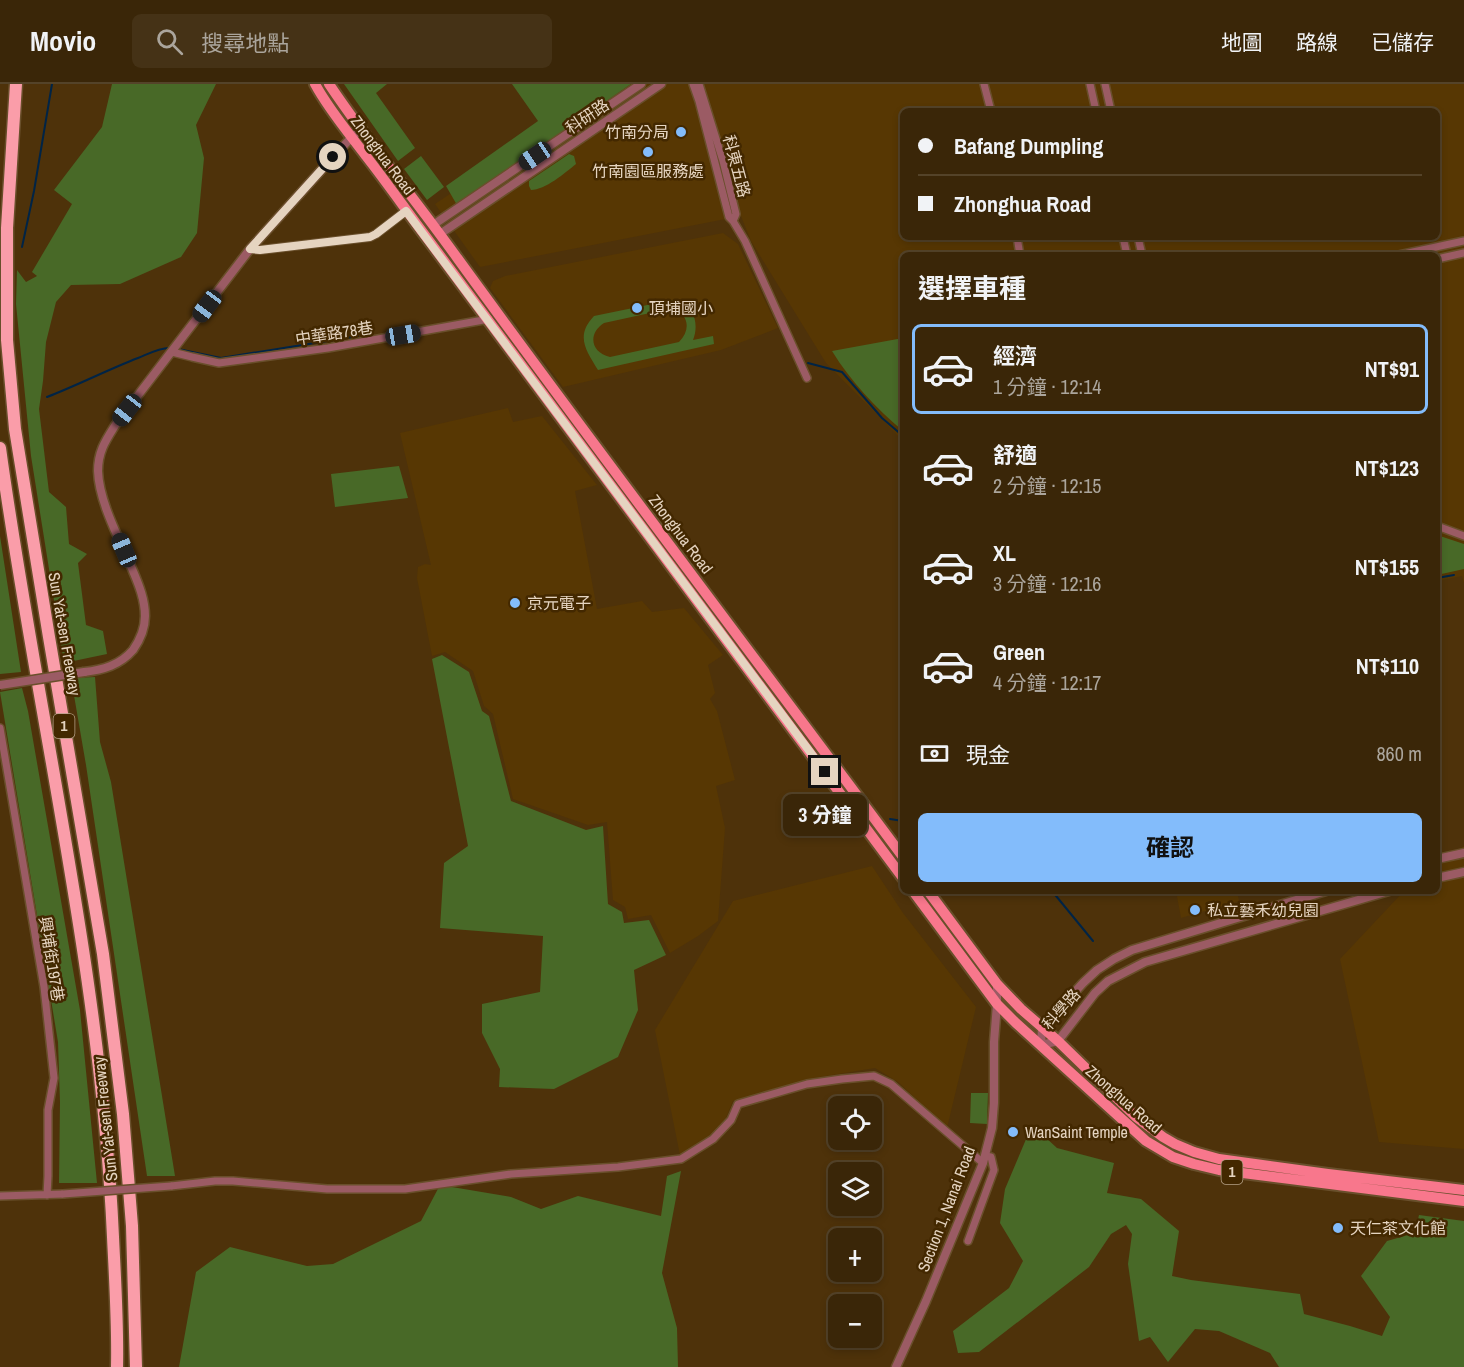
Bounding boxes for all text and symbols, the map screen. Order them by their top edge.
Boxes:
search box [132,14,552,68]
text: Movio [30,22,96,60]
icon: search [153,25,186,58]
text: 搜尋地點 [201,28,289,58]
text: 地圖 [1221,28,1263,57]
text: 路線 [1296,28,1338,57]
text: 已儲存 [1371,28,1434,57]
street label: 科研路 [561,93,613,139]
street label: Zhonghua Road [346,111,420,199]
place label: 竹南分局 [605,121,669,143]
marker: 竹南分局 [674,125,688,139]
text: Bafang Dumpling [954,131,1103,161]
street label: 科東五路 [718,132,756,200]
car [515,138,555,174]
route start [319,143,346,170]
marker: 竹南園區服務處 [641,145,655,159]
place label: 竹南園區服務處 [592,160,704,182]
text: Zhonghua Road [954,189,1091,219]
text: 選擇車種 [918,270,1026,306]
car [189,286,225,326]
place label: 頂埔國小 [649,297,713,319]
marker: 頂埔國小 [630,301,644,315]
street label: 中華路78巷 [293,316,375,350]
car [384,323,422,347]
text: 經濟 [993,341,1037,371]
icon: car [921,342,975,396]
text: NT$91 [1365,354,1419,384]
text: 1 分鐘 · 12:14 [993,373,1101,400]
car [109,390,145,430]
text: 舒適 [993,440,1037,470]
icon: car [921,441,975,495]
text: NT$123 [1355,453,1419,483]
text: 2 分鐘 · 12:15 [993,472,1101,499]
street label: Zhonghua Road [644,490,718,578]
car [109,530,139,570]
text: XL [993,538,1016,568]
icon: car [921,540,975,594]
text: NT$155 [1355,552,1419,582]
text: 3 分鐘 · 12:16 [993,570,1101,597]
street label: Sun Yat-sen Freeway [43,571,87,698]
place label: 京元電子 [527,592,591,614]
marker: 京元電子 [508,596,522,610]
text: Green [993,637,1045,667]
icon: car [921,639,975,693]
text: NT$110 [1356,651,1419,681]
text: 4 分鐘 · 12:17 [993,669,1101,696]
road number: 1 [54,714,74,738]
icon: cash [918,737,951,770]
text: 現金 [966,740,1010,770]
text: 860 m [1376,740,1422,767]
route end [811,758,838,785]
callout: 3 分鐘 [783,793,867,835]
text: 3 分鐘 [798,801,852,828]
button: 確認 [918,813,1422,882]
place label: 私立藝禾幼兒園 [1207,899,1319,921]
marker: 私立藝禾幼兒園 [1188,903,1202,917]
street label: 興埔街197巷 [34,915,70,1003]
street label: 科學路 [1037,984,1085,1034]
street label: Sun Yat-sen Freeway [87,1055,122,1182]
street label: Zhonghua Road [1081,1060,1167,1138]
map controls [828,1096,882,1348]
button: locate [828,1096,882,1150]
place label: WanSaint Temple [1025,1121,1128,1143]
marker: WanSaint Temple [1006,1125,1020,1139]
street label: Section 1, Nanai Road [912,1143,980,1275]
road number: 1 [1222,1160,1242,1184]
button: layers [828,1162,882,1216]
place label: 天仁茶文化館 [1350,1217,1446,1239]
marker: 天仁茶文化館 [1331,1221,1345,1235]
button: + [828,1228,882,1282]
button: − [828,1294,882,1348]

